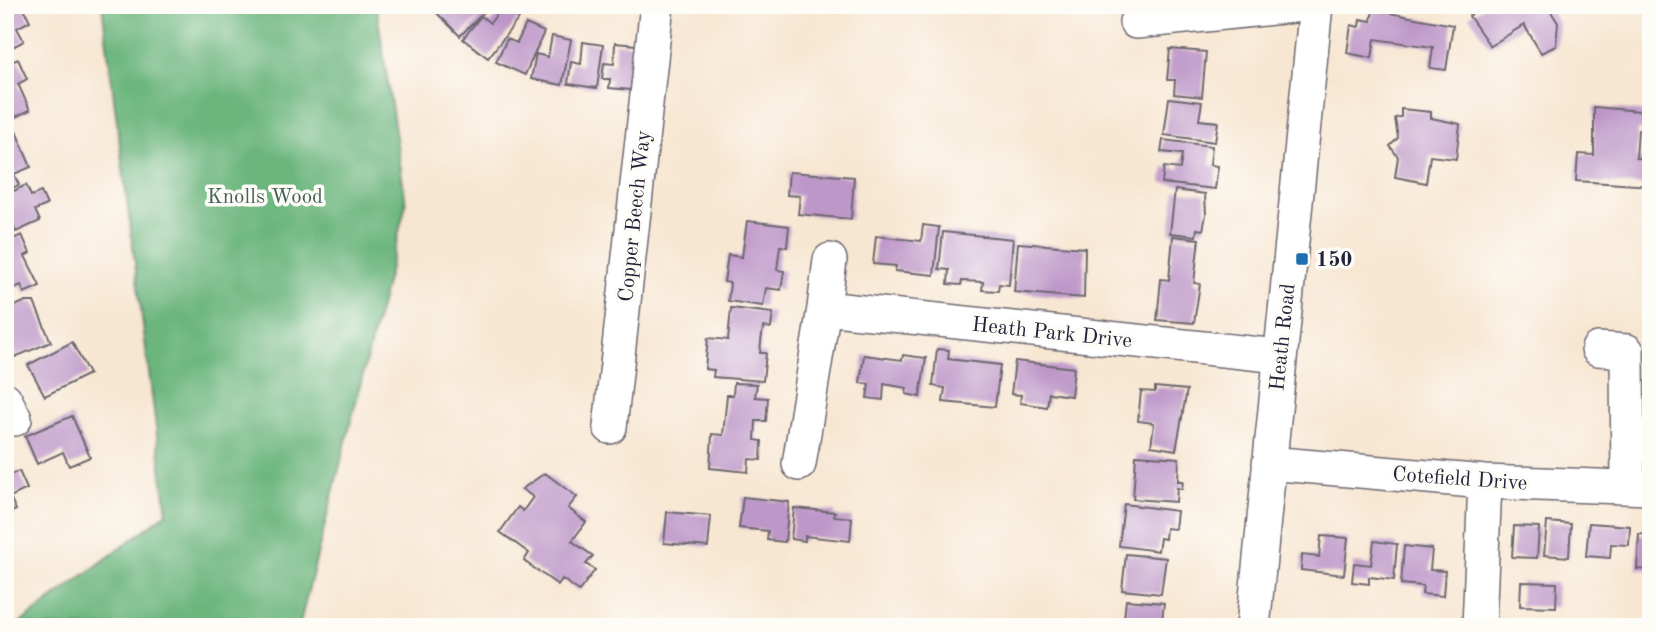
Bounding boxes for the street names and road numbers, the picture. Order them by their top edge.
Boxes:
street label: Copper Beech Way [616,129,655,303]
street label: Heath Road [1267,282,1300,392]
street label: Heath Park Drive [971,315,1133,352]
street label: Cotefield Drive [1392,464,1528,495]

